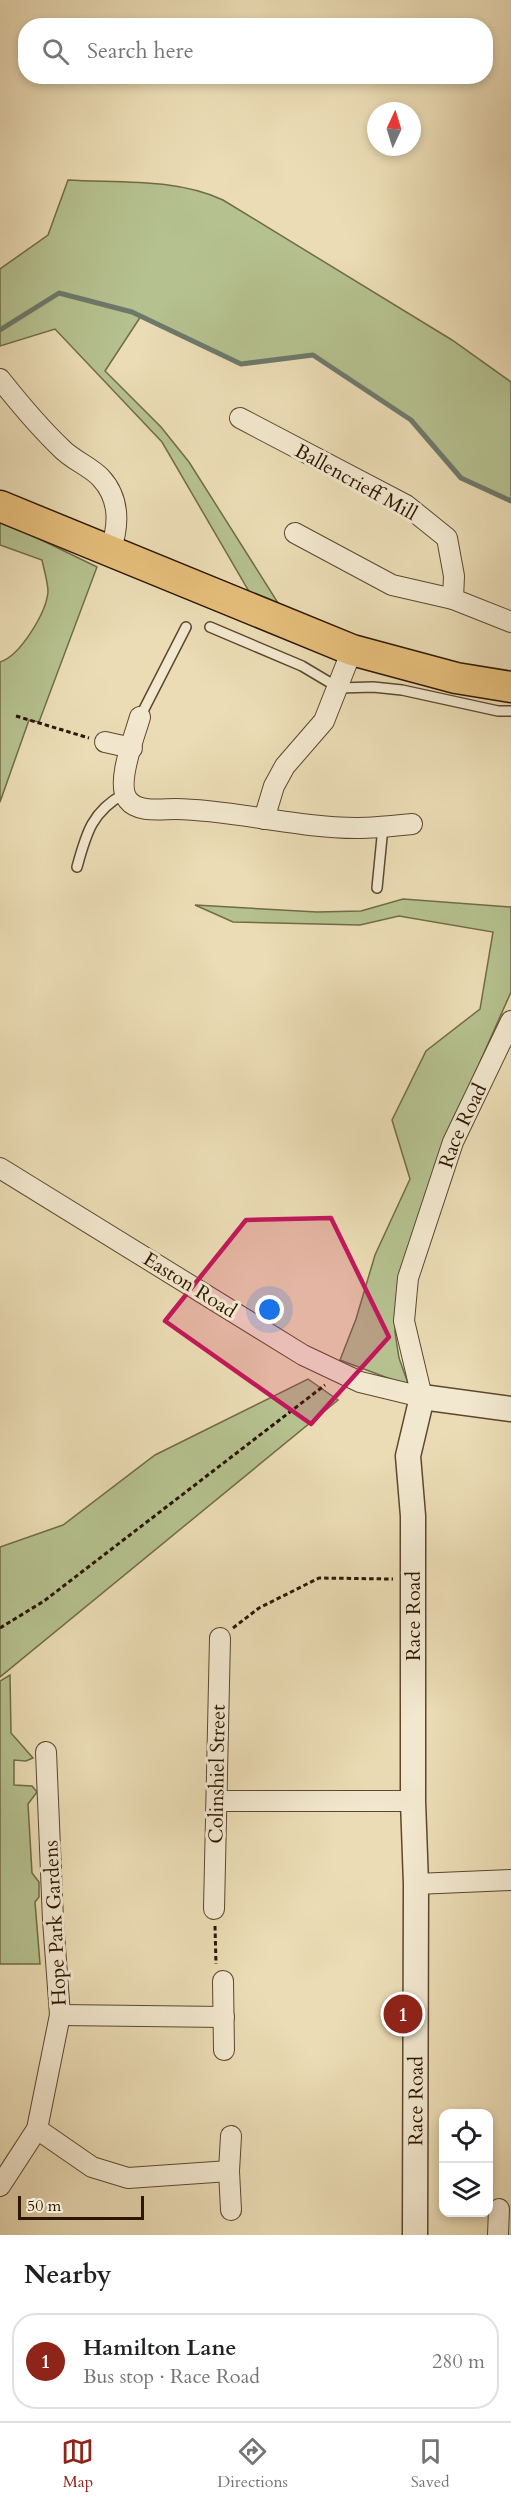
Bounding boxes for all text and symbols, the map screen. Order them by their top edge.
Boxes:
search box [18,18,493,84]
icon: search [39,35,72,68]
text: Search here [87,36,194,66]
north arrow [367,102,421,156]
street label: Ballencrieff Mill [290,437,422,527]
street label: Race Road [432,1079,493,1171]
street label: Easton Road [138,1246,242,1325]
your location [255,1295,284,1324]
street label: Race Road [400,1571,427,1661]
street label: Colinshiel Street [202,1704,232,1844]
street label: Hope Park Gardens [37,1839,73,2007]
pin: 1 [384,1992,422,2036]
street label: Race Road [402,2056,429,2146]
map controls [439,2109,493,2217]
button: locate [439,2109,493,2163]
button: layers [439,2163,493,2217]
scale bar [18,2193,144,2220]
text: 50 m [27,2195,61,2217]
text: Nearby [24,2257,112,2292]
text: Hamilton Lane [83,2333,237,2363]
text: 1 [40,2348,51,2375]
text: 280 m [432,2348,485,2375]
text: Bus stop · Race Road [83,2363,260,2390]
tab: Map [61,2435,94,2493]
tab: Directions [217,2435,288,2493]
tab: Saved [411,2435,450,2493]

